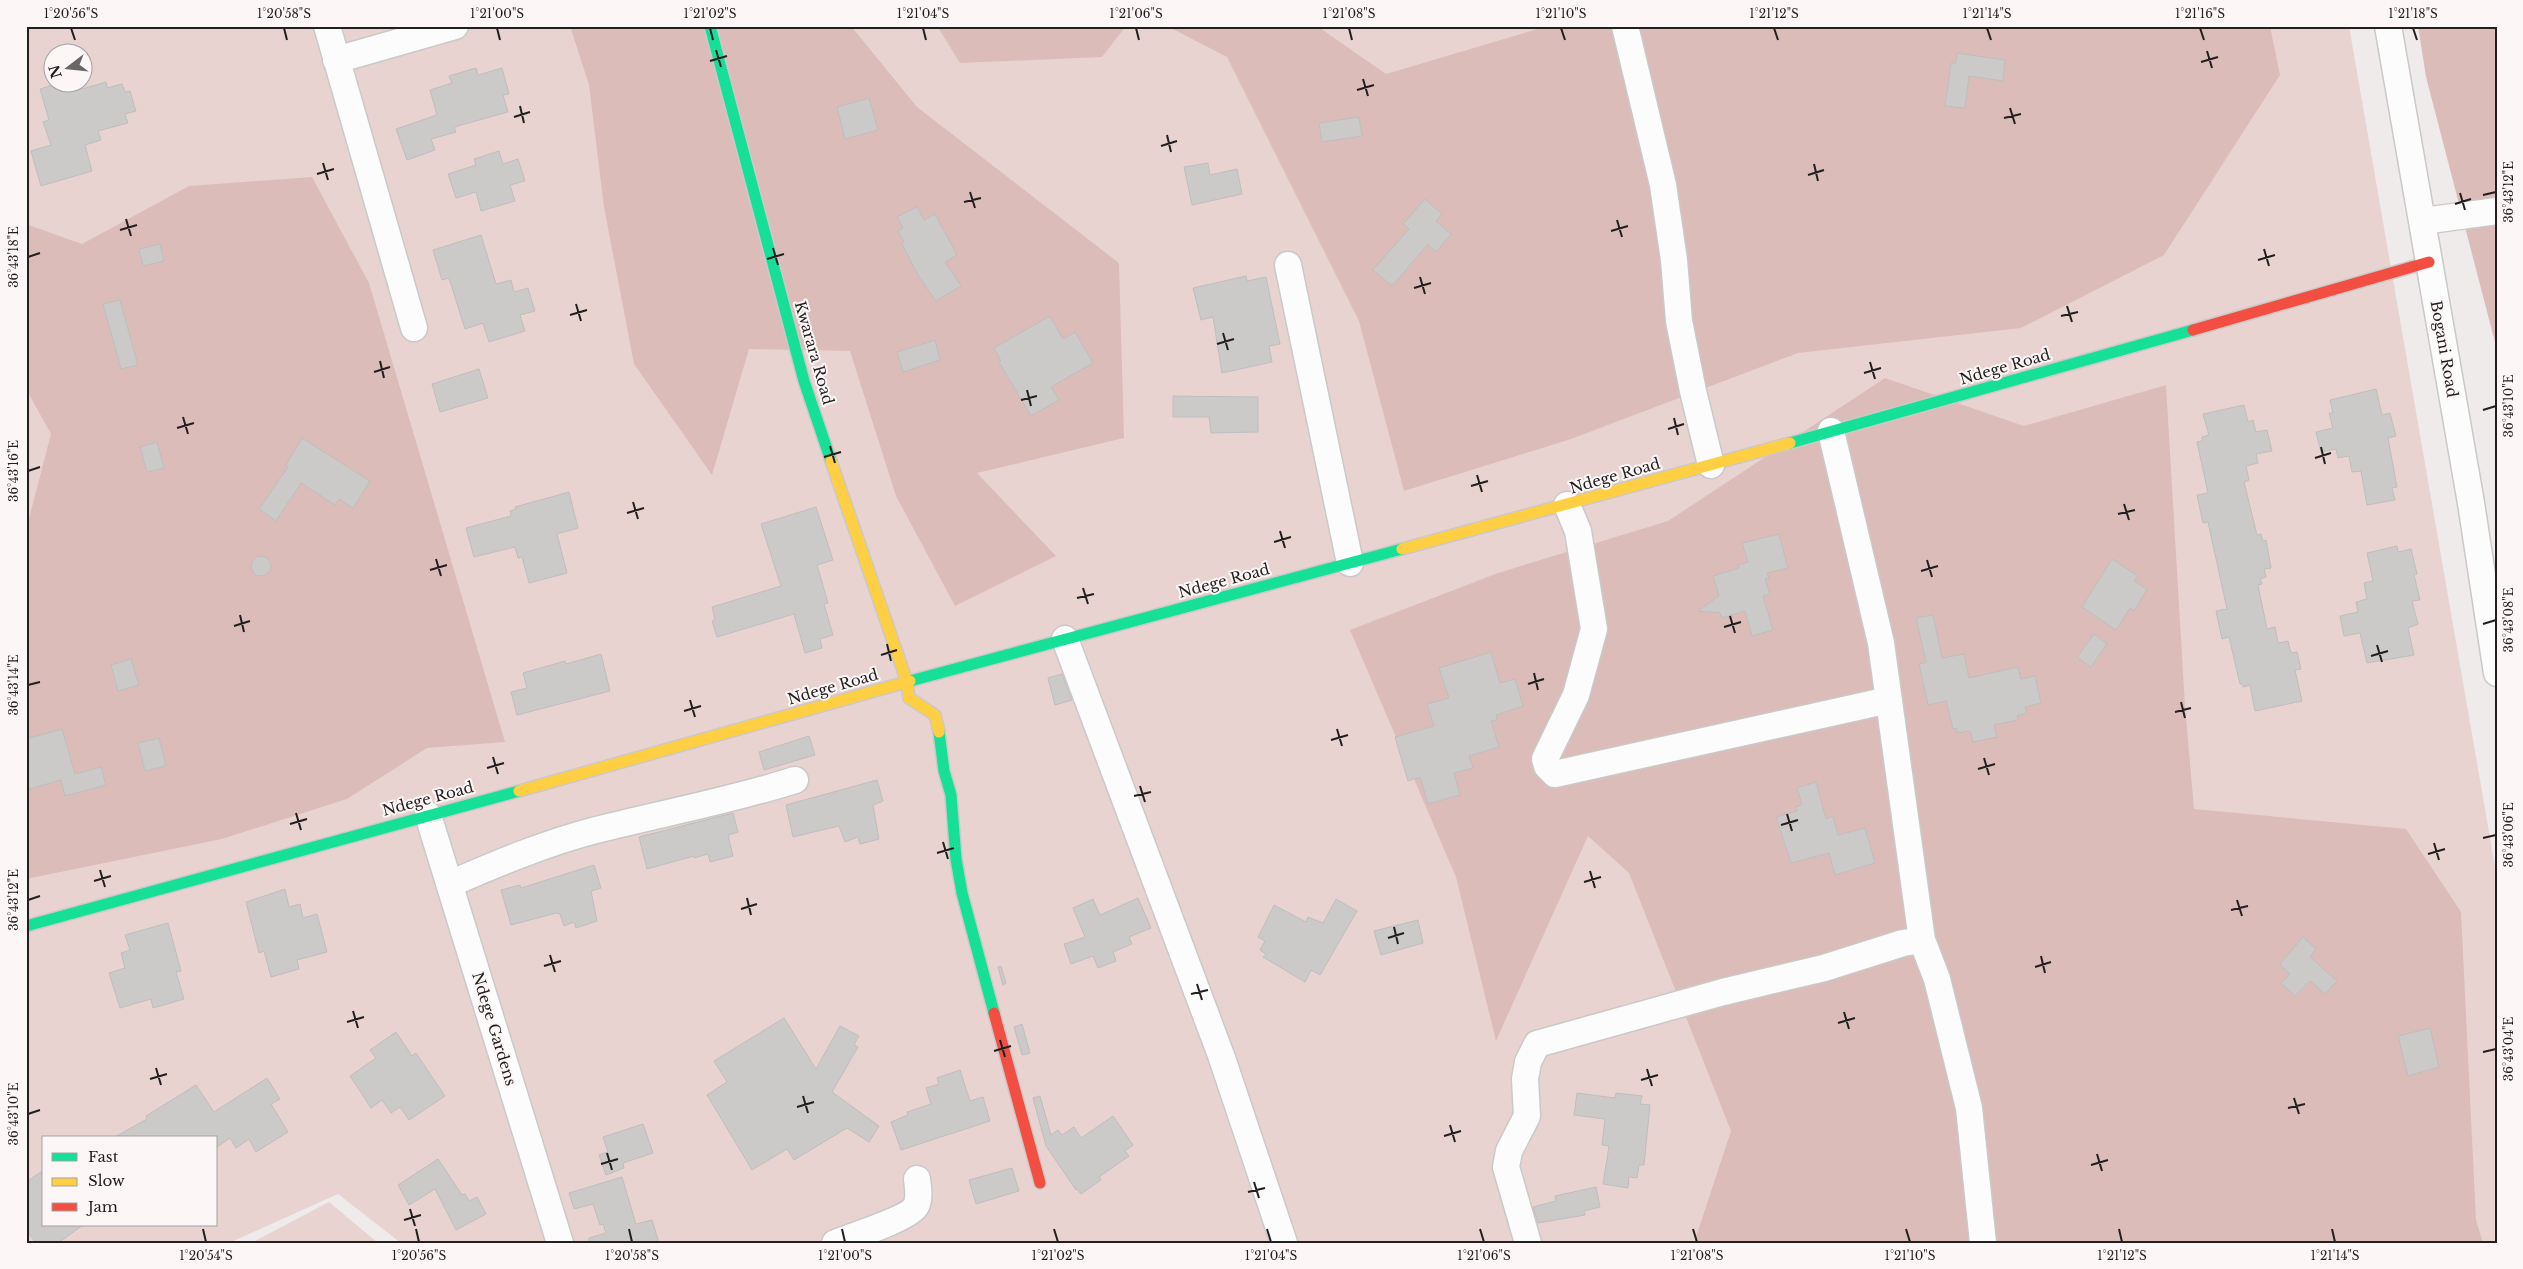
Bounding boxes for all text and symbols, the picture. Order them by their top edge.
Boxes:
text: 1°20'56"S [44,6,98,21]
text: 1°20'58"S [257,6,311,21]
text: 1°21'00"S [470,6,524,21]
text: 1°21'02"S [684,6,737,21]
text: 1°21'04"S [897,6,949,21]
text: 1°21'06"S [1109,6,1163,21]
text: 1°21'08"S [1323,6,1376,21]
text: 1°21'10"S [1536,6,1587,21]
text: 1°21'12"S [1749,6,1799,21]
text: 1°21'14"S [1962,6,2012,21]
text: 1°21'16"S [2175,6,2225,21]
text: 1°21'18"S [2388,6,2438,21]
north arrow [42,42,92,92]
text: N [45,63,66,80]
text: 36°43'12"E [2501,161,2516,223]
text: 36°43'18"E [6,226,21,288]
street label: Kwarara Road [791,299,838,407]
street label: Bogani Road [2427,299,2462,399]
street label: Ndege Road [1957,344,2052,389]
text: 36°43'10"E [2501,374,2516,437]
text: 36°43'16"E [6,440,21,502]
street label: Ndege Road [1567,453,1662,498]
street label: Ndege Road [1176,559,1272,602]
text: 36°43'08"E [2501,587,2516,652]
text: 36°43'14"E [6,654,21,716]
street label: Ndege Road [785,664,880,709]
street label: Ndege Road [380,777,476,820]
text: 36°43'06"E [2501,802,2516,868]
text: 36°43'12"E [6,869,21,931]
street label: Ndege Gardens [468,970,521,1088]
text: 36°43'04"E [2501,1017,2516,1081]
text: 36°43'10"E [6,1082,21,1145]
legend [42,1136,218,1226]
text: Fast [88,1147,119,1166]
text: Slow [88,1171,125,1190]
text: Jam [86,1197,118,1216]
text: 1°20'54"S [179,1248,233,1263]
text: 1°20'56"S [392,1248,446,1263]
text: 1°20'58"S [605,1248,659,1263]
text: 1°21'00"S [818,1248,872,1263]
text: 1°21'02"S [1032,1248,1085,1263]
text: 1°21'04"S [1245,1248,1297,1263]
text: 1°21'06"S [1457,1248,1511,1263]
text: 1°21'08"S [1671,1248,1724,1263]
text: 1°21'10"S [1885,1248,1936,1263]
text: 1°21'12"S [2097,1248,2147,1263]
text: 1°21'14"S [2310,1248,2360,1263]

